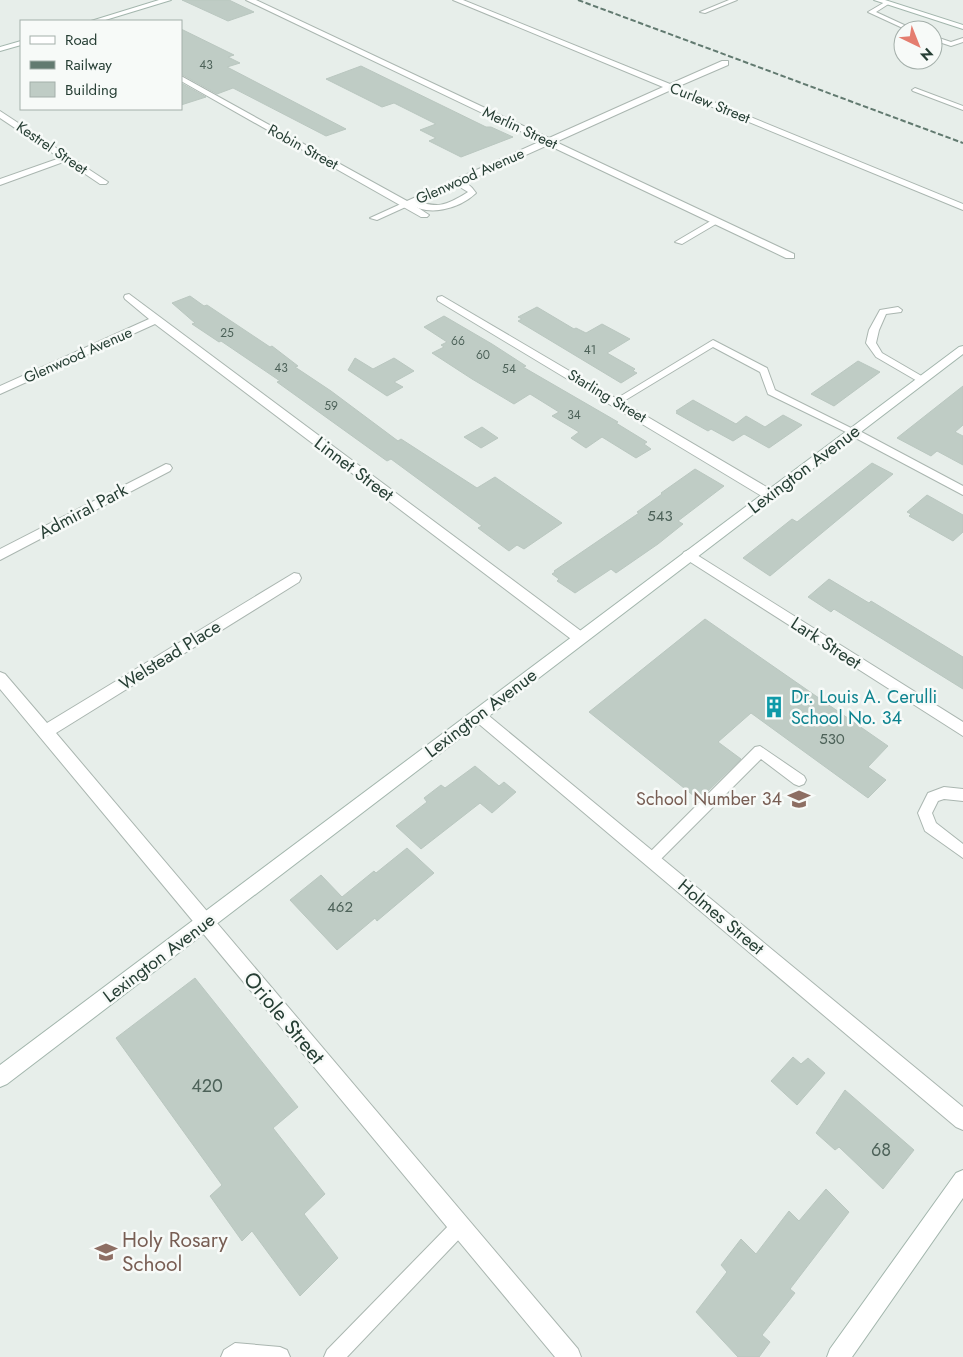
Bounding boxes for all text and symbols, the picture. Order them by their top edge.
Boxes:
legend [20,20,182,110]
north arrow [893,20,943,70]
text: Road [65,29,97,51]
text: N [916,43,938,66]
text: Railway [65,54,112,76]
house number: 43 [199,56,213,74]
street label: Curlew Street [667,77,754,129]
text: Building [65,79,117,101]
street label: Merlin Street [479,101,562,155]
street label: Kestrel Street [12,116,92,180]
street label: Robin Street [264,119,342,176]
street label: Glenwood Avenue [412,142,528,210]
street label: Glenwood Avenue [20,321,136,389]
house number: 25 [220,324,234,342]
house number: 66 [451,332,465,350]
house number: 41 [584,341,596,359]
house number: 60 [476,346,490,364]
house number: 43 [274,359,288,377]
house number: 54 [502,360,516,378]
street label: Starling Street [564,364,651,428]
house number: 59 [324,397,338,415]
house number: 34 [567,406,581,424]
street label: Lexington Avenue [743,418,865,520]
street label: Linnet Street [309,430,400,508]
street label: Admiral Park [34,477,132,545]
house number: 543 [647,505,673,527]
street label: Lark Street [786,611,867,676]
street label: Welstead Place [114,613,226,697]
street label: Lexington Avenue [420,662,542,764]
place label: Dr. Louis A. Cerulli School No. 34 [791,684,937,731]
building icon: Dr. Louis A. Cerulli School No. 34 [761,694,787,720]
house number: 530 [819,728,845,750]
place label: School Number 34 [636,786,782,812]
school or university icon: School Number 34 [786,786,812,812]
street label: Holmes Street [672,873,770,961]
house number: 462 [327,896,353,918]
street label: Lexington Avenue [98,907,220,1009]
street label: Oriole Street [236,965,332,1071]
house number: 420 [191,1073,223,1099]
house number: 68 [871,1137,891,1163]
place label: Holy Rosary School [122,1225,228,1279]
school or university icon: Holy Rosary School [93,1239,119,1265]

